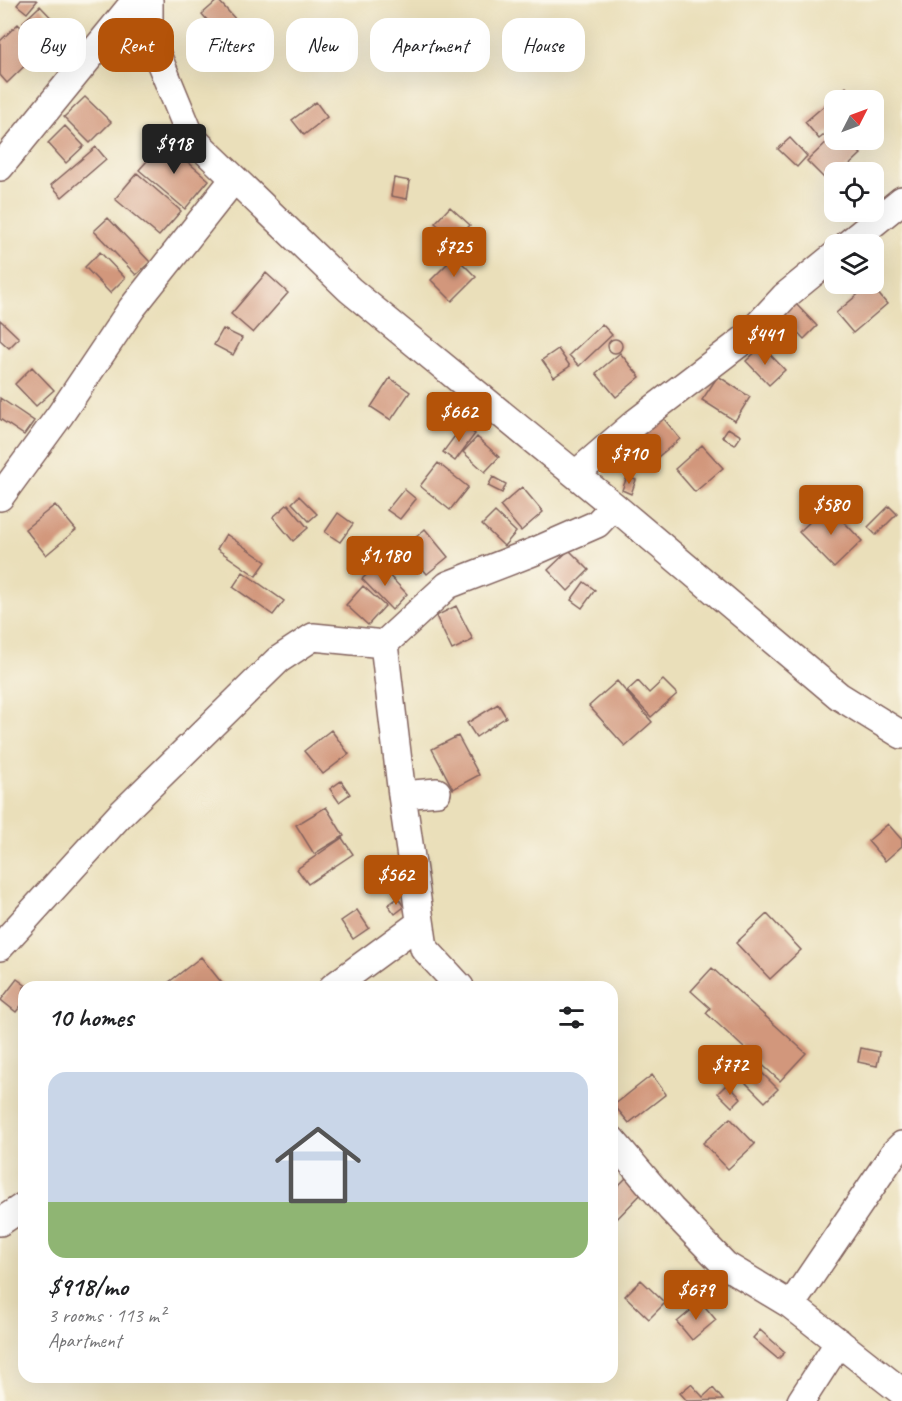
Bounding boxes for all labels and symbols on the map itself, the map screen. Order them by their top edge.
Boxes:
north arrow [824,90,884,150]
pin: $918 [138,124,210,175]
pin: $725 [418,227,490,278]
pin: $441 [729,315,801,366]
pin: $662 [423,392,495,443]
pin: $710 [593,434,665,485]
pin: $580 [795,485,867,536]
pin: $1,180 [336,536,434,587]
pin: $562 [360,855,432,906]
pin: $772 [694,1045,766,1096]
pin: $679 [660,1270,732,1321]

